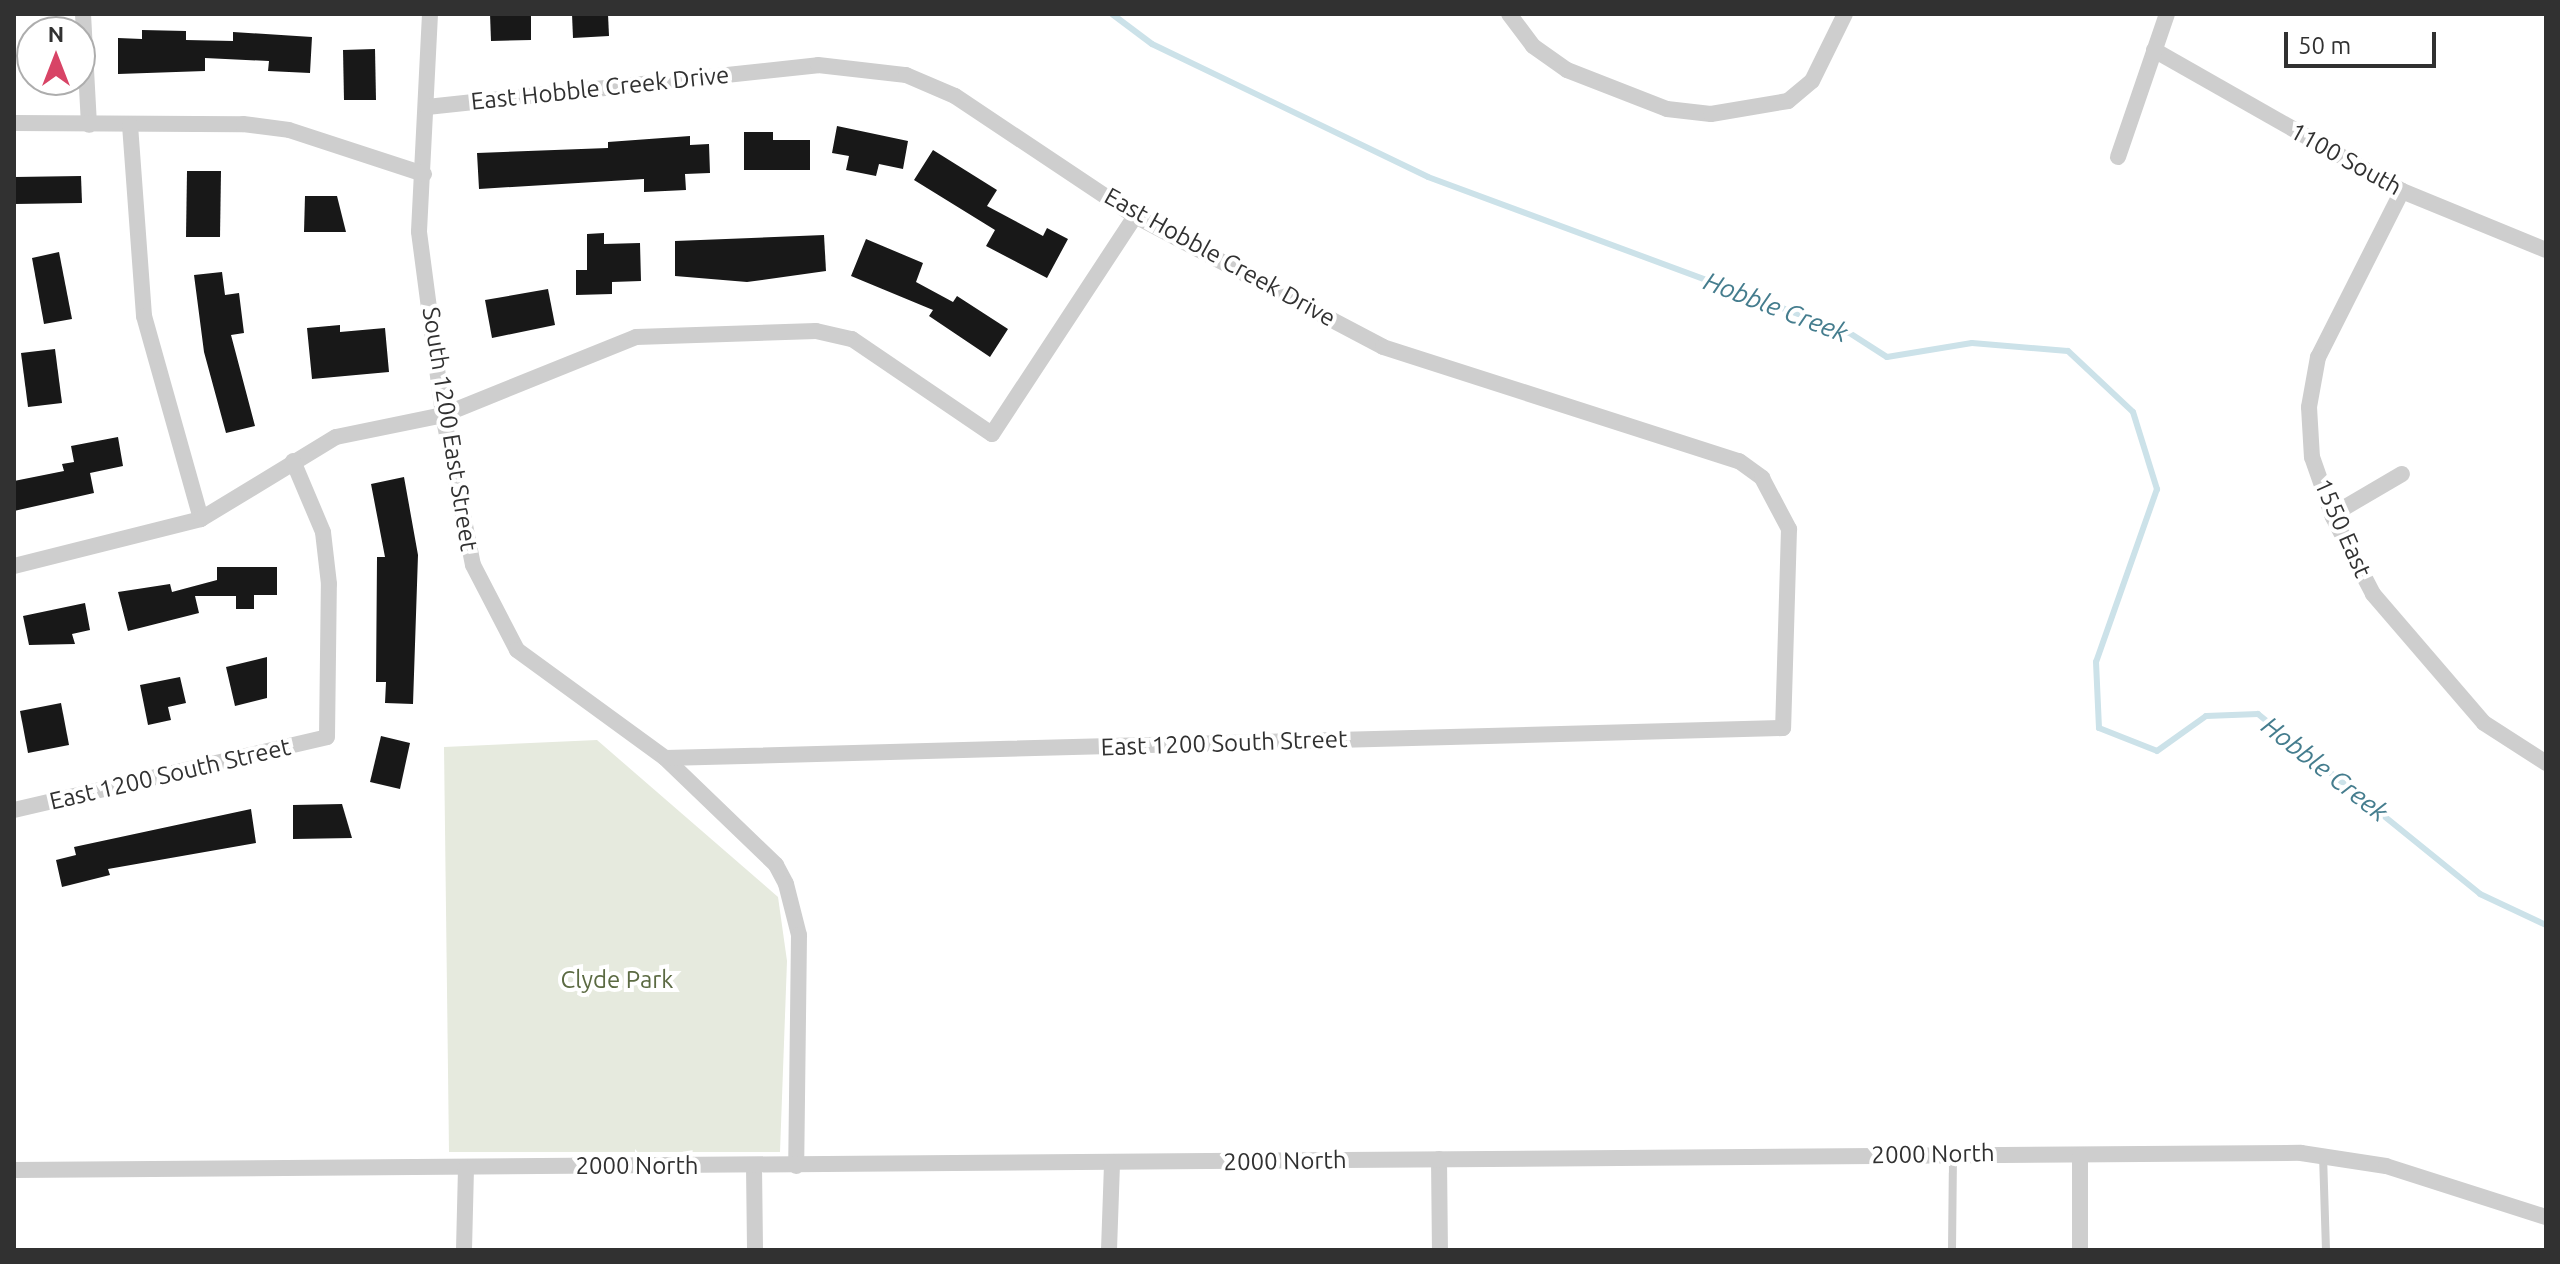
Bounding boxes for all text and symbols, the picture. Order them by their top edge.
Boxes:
north arrow [16,16,96,96]
scale bar [2288,16,2440,66]
text: N [48,21,64,46]
text: 50 m [2298,32,2351,59]
street label: East Hobble Creek Drive [469,60,731,116]
street label: 1100 South [2285,117,2407,201]
street label: East Hobble Creek Drive [1099,181,1341,333]
water label: Hobble Creek [1699,265,1853,349]
street label: South 1200 East Street [416,305,484,553]
street label: 1550 East [2308,474,2378,582]
water label: Hobble Creek [2256,710,2394,828]
street label: East 1200 South Street [1100,724,1348,762]
street label: East 1200 South Street [47,732,293,816]
park label: Clyde Park [561,966,673,994]
street label: 2000 North [1871,1139,1995,1169]
street label: 2000 North [1223,1146,1347,1176]
street label: 2000 North [575,1152,699,1180]

